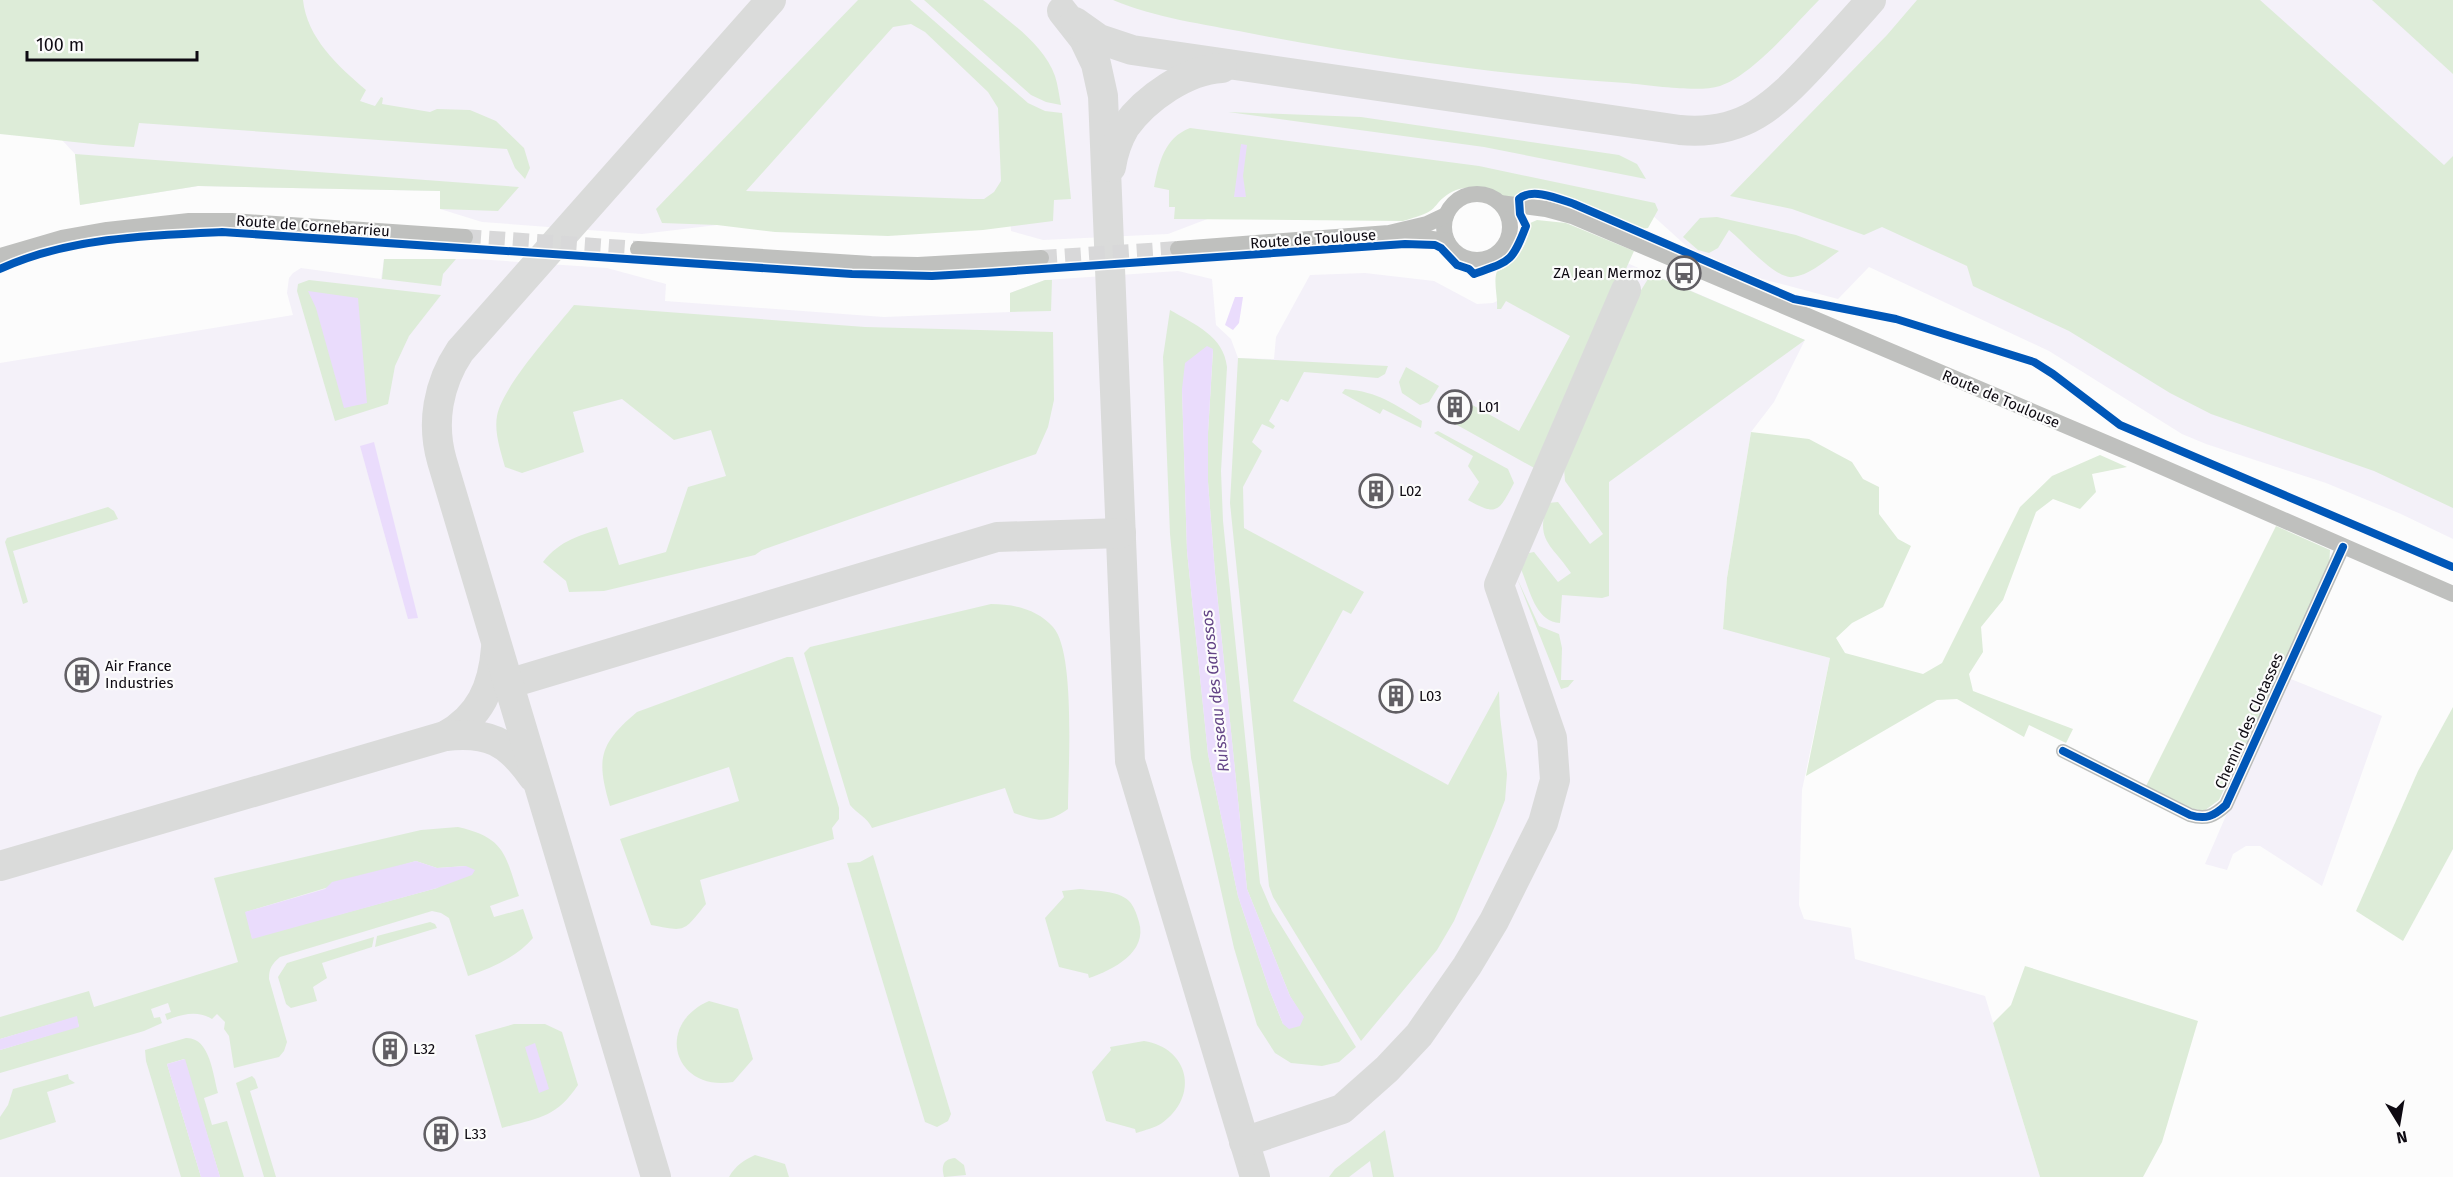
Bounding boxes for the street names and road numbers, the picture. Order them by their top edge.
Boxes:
street label: Route de Cornebarrieu [236,212,390,240]
street label: Route de Toulouse [1249,226,1377,252]
street label: Route de Toulouse [1939,366,2063,432]
street label: Chemin des Clotasses [2211,650,2287,792]

